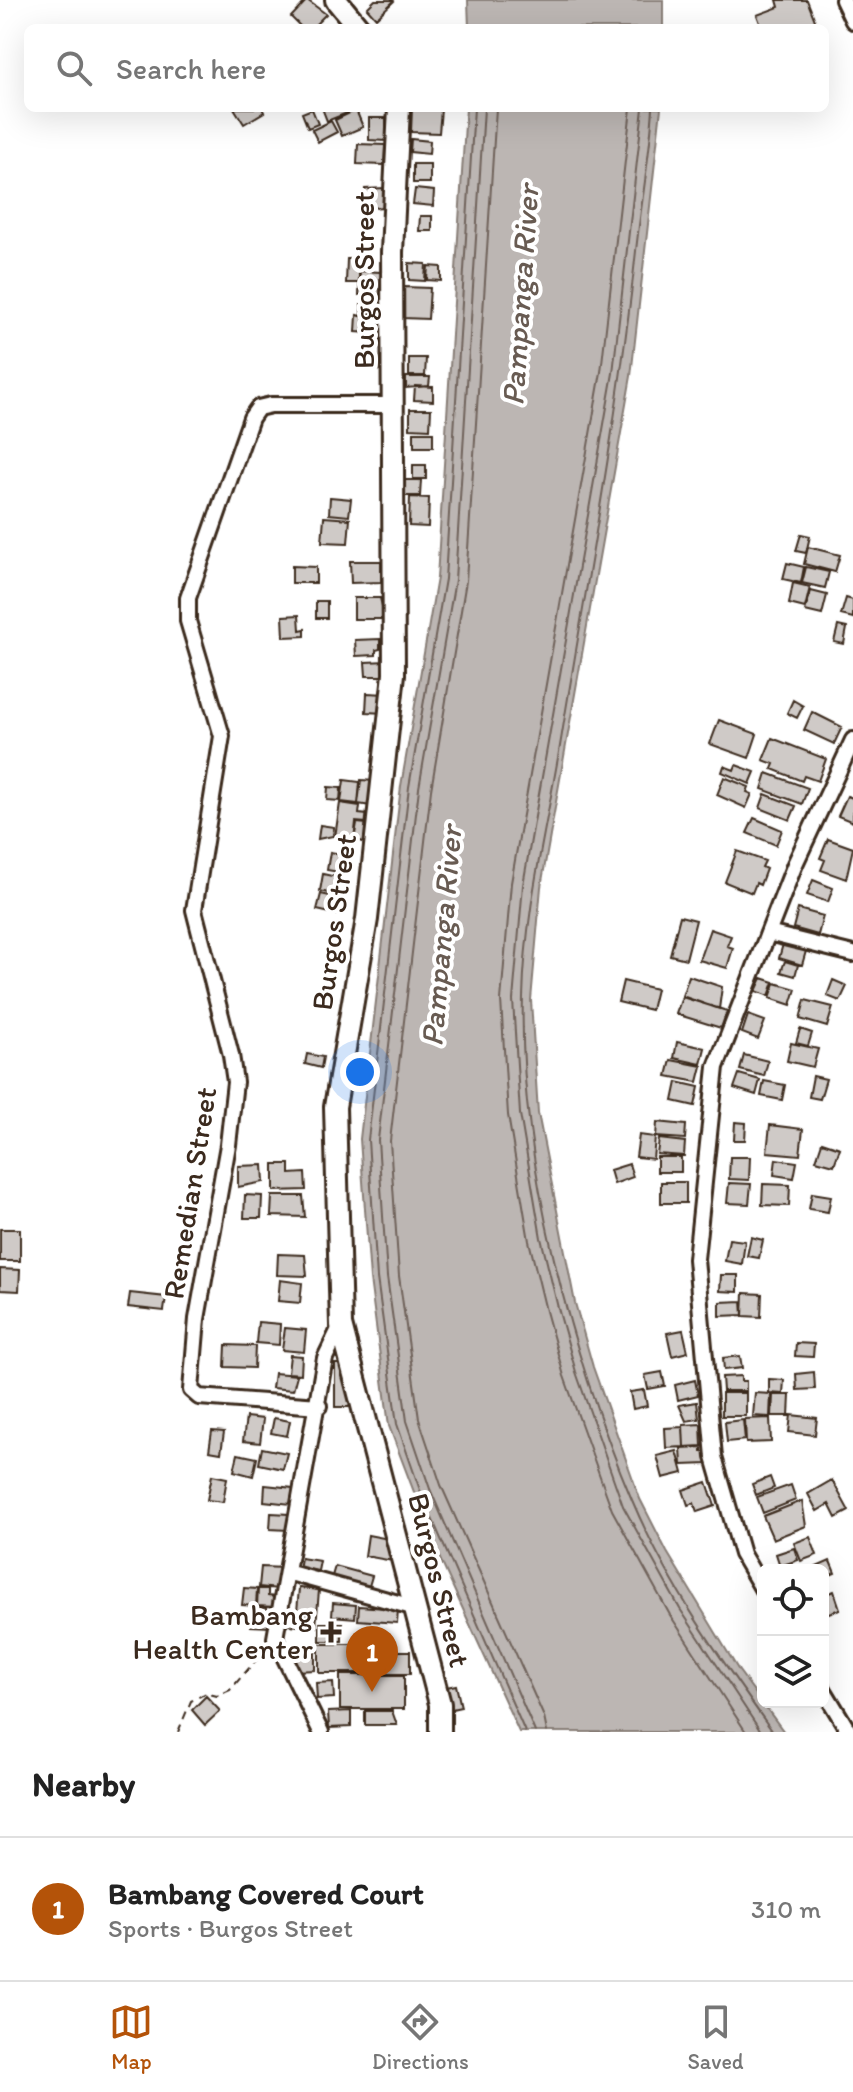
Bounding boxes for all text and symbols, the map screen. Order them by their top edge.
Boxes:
search box [24,24,829,112]
icon: search [52,46,96,90]
text: Search here [116,50,266,87]
water label: Pampanga River [493,180,547,407]
street label: Burgos Street [345,191,382,369]
water label: Pampanga River [412,821,470,1048]
street label: Burgos Street [303,831,364,1013]
your location [340,1052,380,1092]
street label: Remedian Street [154,1084,225,1302]
street label: Burgos Street [400,1489,479,1671]
map controls [757,1564,829,1708]
button: locate [757,1564,829,1636]
place label: Bambang Health Center [133,1596,314,1667]
marker: Bambang Health Center [320,1621,342,1643]
pin: 1 [346,1626,398,1692]
button: layers [757,1636,829,1708]
text: Nearby [32,1764,135,1805]
text: Bambang Covered Court [108,1875,424,1912]
text: 1 [52,1893,64,1925]
text: 310 m [751,1893,821,1925]
text: Sports · Burgos Street [108,1912,353,1944]
tab: Map [109,2000,153,2075]
tab: Directions [372,2000,469,2075]
tab: Saved [687,2000,744,2075]

